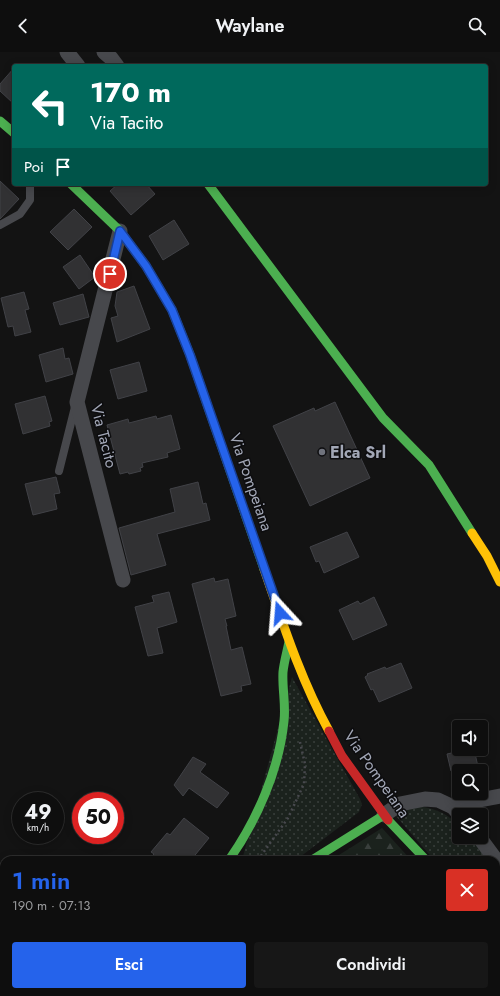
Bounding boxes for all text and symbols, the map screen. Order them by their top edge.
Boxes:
text: Waylane [215,13,285,39]
icon: back [12,15,34,37]
icon: search [466,15,488,37]
text: 170 m [90,72,171,113]
icon: left [24,80,76,132]
text: Via Tacito [90,110,163,136]
text: Poi [24,156,44,178]
icon: arrive [52,156,74,178]
pin [93,257,127,291]
icon: arrive [99,263,121,285]
street label: Via Tacito [85,402,123,471]
street label: Via Pompeiana [224,430,278,534]
place label: Elca Srl [330,441,386,464]
marker: Elca Srl [317,447,327,457]
position arrow [259,592,301,634]
map controls [452,720,488,844]
button: sound [452,720,488,756]
street label: Via Pompeiana [338,726,416,822]
button: search [452,764,488,800]
speed limit sign: 50 [72,792,124,844]
text: 49 [24,798,52,827]
button: layers [452,808,488,844]
text: km/h [27,820,49,835]
text: 1 min [12,863,70,898]
button: close [446,869,488,911]
text: 190 m · 07:13 [12,896,90,915]
button: Esci [12,942,246,988]
button: Condividi [254,942,488,988]

